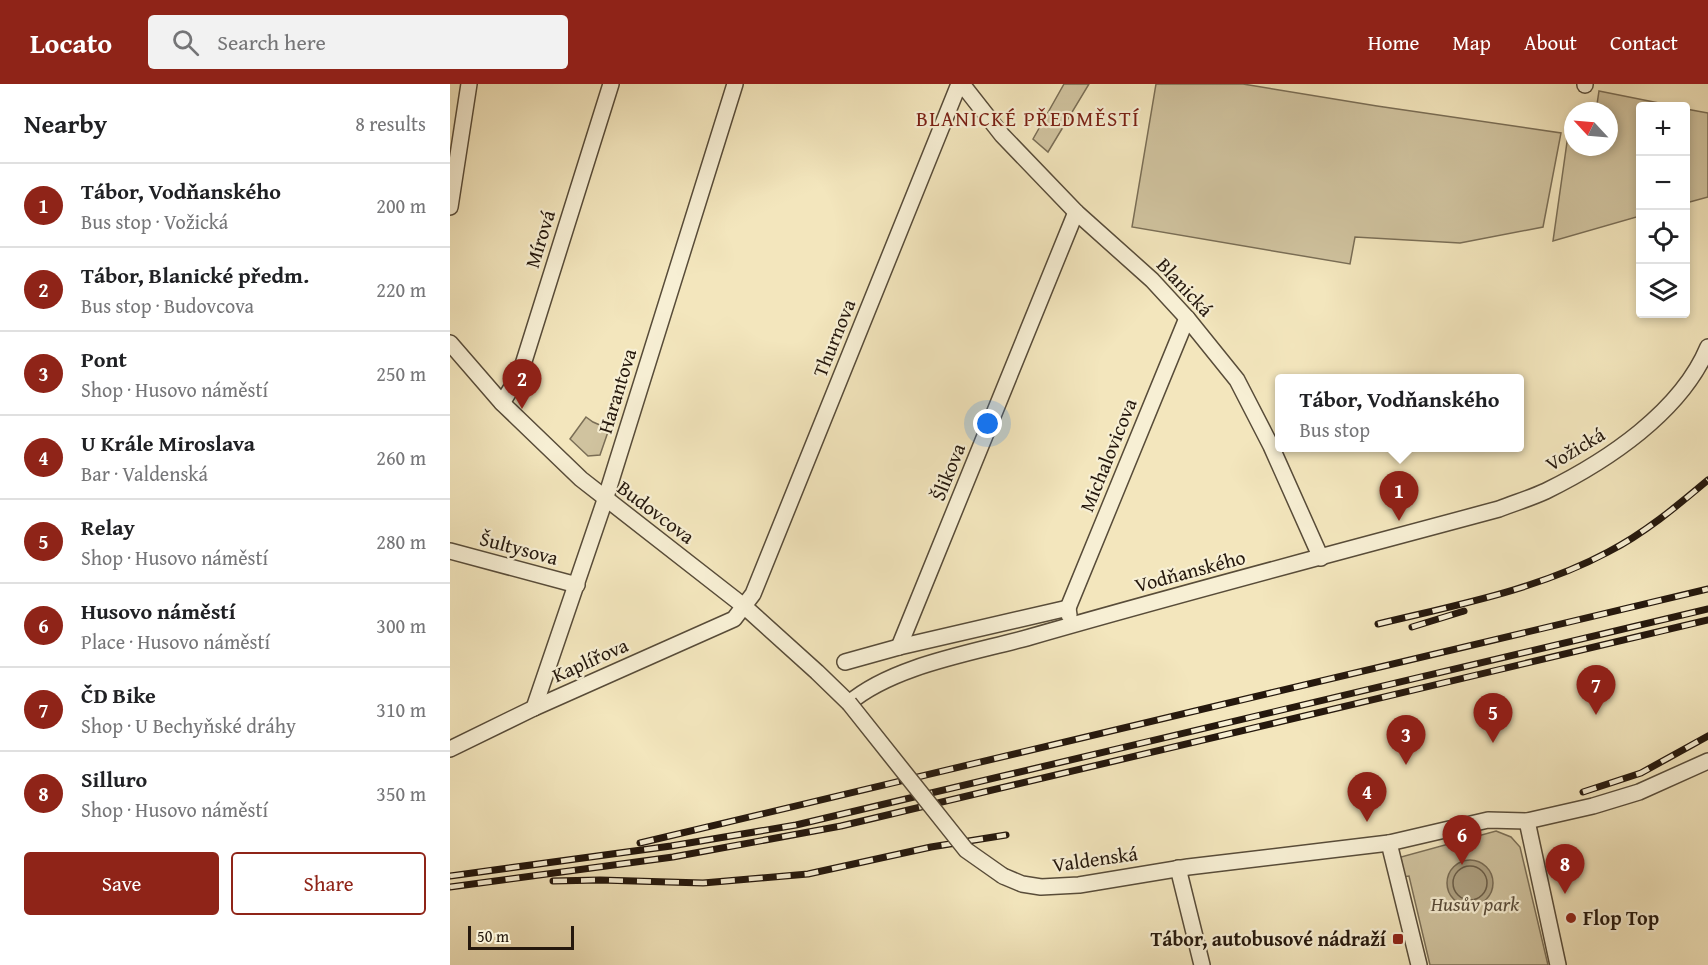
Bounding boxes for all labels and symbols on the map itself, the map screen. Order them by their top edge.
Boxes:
north arrow [1564,102,1618,156]
district label: BLANICKÉ PŘEDMĚSTÍ [916,103,1140,134]
street label: Mírová [517,206,562,271]
street label: Blanická [1150,251,1221,323]
street label: Thurnova [805,294,862,381]
street label: Harantova [590,344,643,437]
pin: 2 [502,360,542,409]
street label: Michalovicova [1072,393,1144,516]
your location [973,409,1002,438]
street label: Vožická [1540,419,1610,478]
street label: Šlikova [923,438,972,505]
pin: 1 [1380,472,1418,521]
street label: Budovcova [612,473,702,551]
street label: Šultysova [477,523,562,572]
street label: Vodňanského [1131,542,1249,599]
street label: Kaplířova [547,630,633,689]
pin: 7 [1576,666,1616,715]
pin: 5 [1474,694,1512,743]
pin: 3 [1386,716,1426,765]
pin: 4 [1348,772,1386,822]
pin: 6 [1442,816,1482,865]
street label: Valdenská [1050,838,1140,879]
pin: 8 [1546,844,1584,894]
park label: Husův park [1430,889,1520,918]
place label: Flop Top [1583,903,1659,932]
marker: Flop Top [1564,911,1578,925]
scale bar [468,923,574,950]
place label: Tábor, autobusové nádraží [1150,924,1387,953]
marker: Tábor, autobusové nádraží [1391,932,1405,946]

